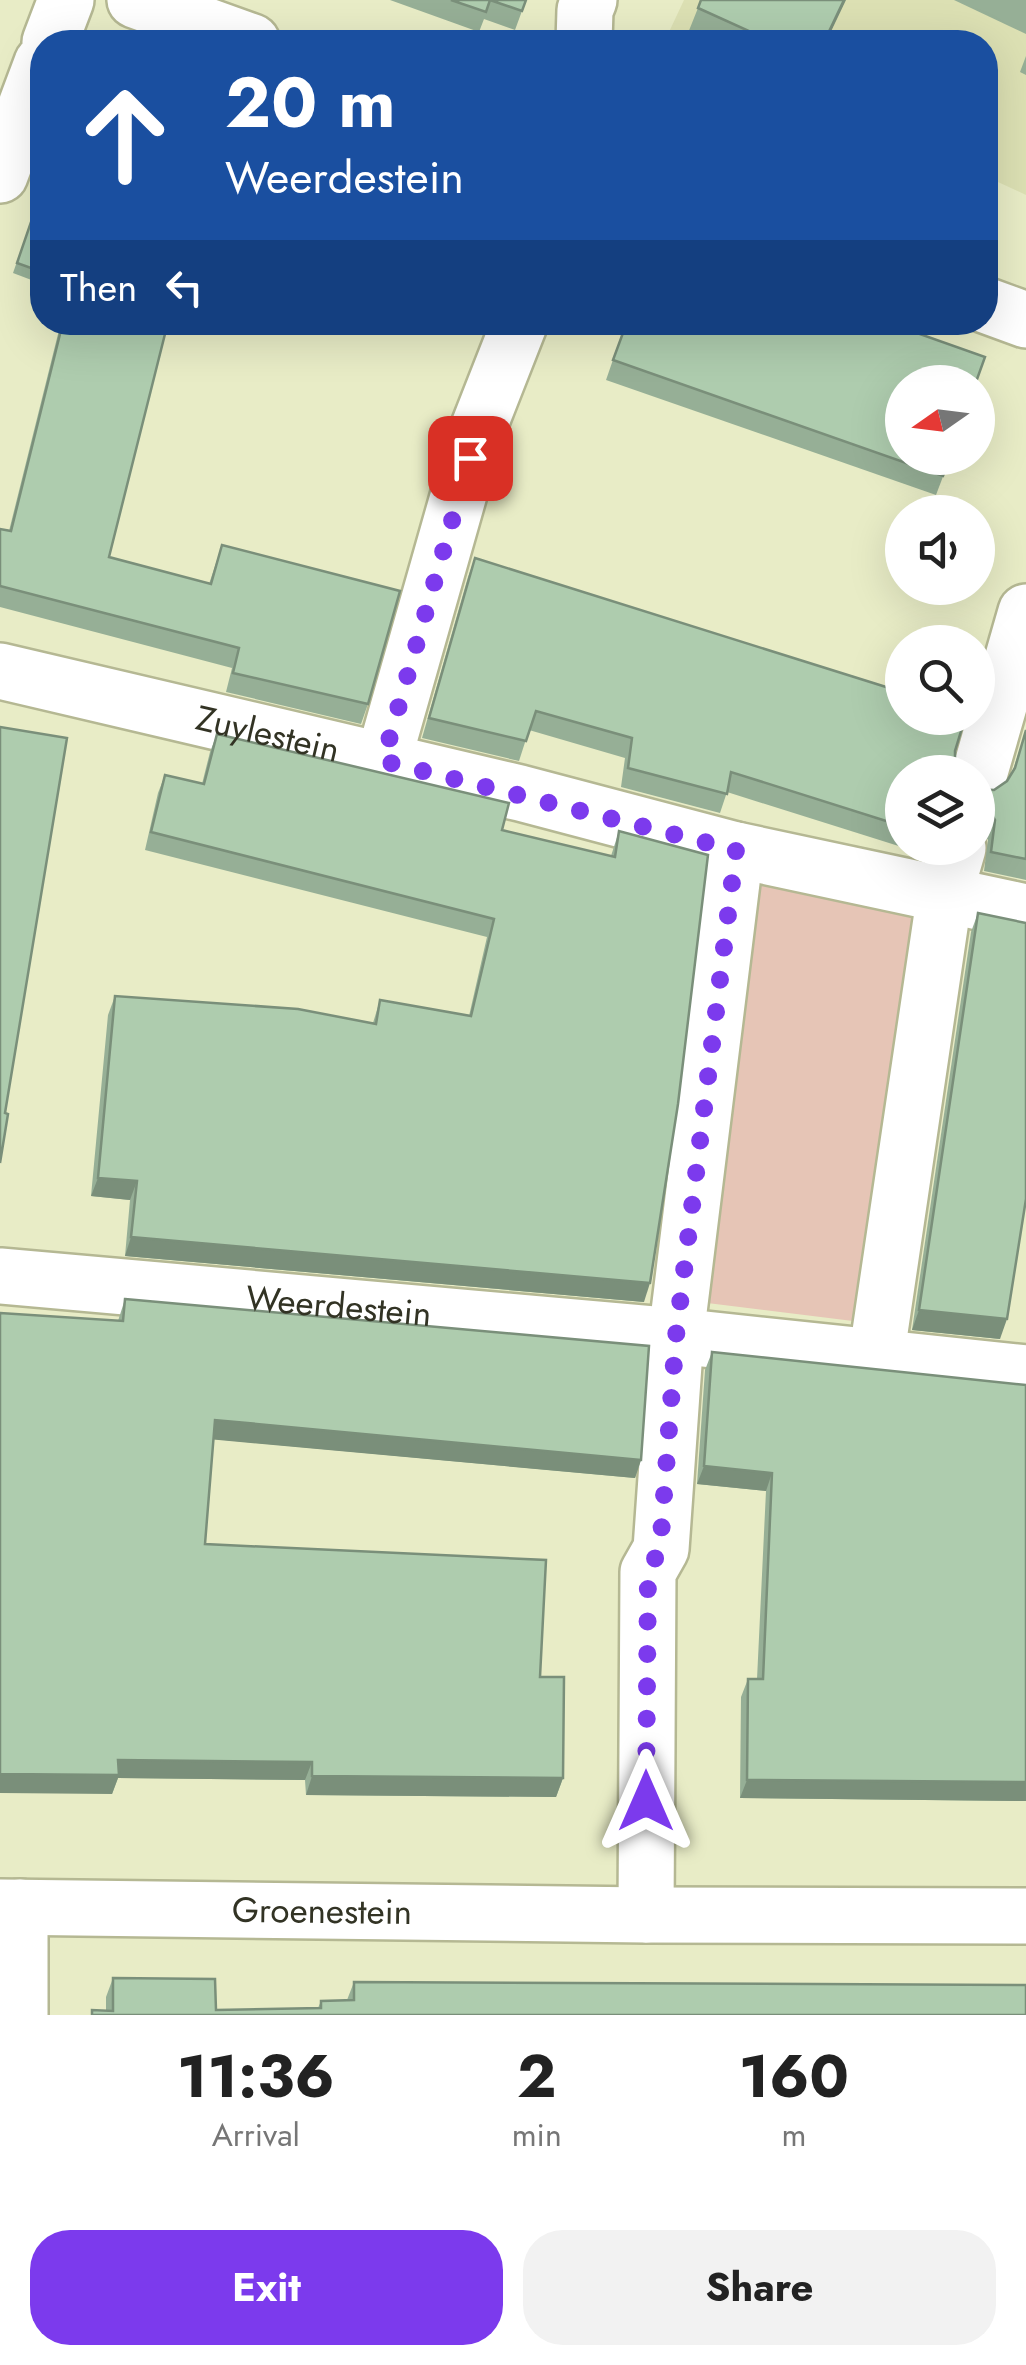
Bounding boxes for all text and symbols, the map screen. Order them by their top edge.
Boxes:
text: 20 m [225,52,396,153]
icon: ahead [60,70,190,200]
text: Weerdestein [225,145,464,210]
text: Then [60,260,137,315]
icon: left [157,260,212,315]
north arrow [885,365,995,475]
map controls [885,365,995,865]
pin [428,416,513,501]
icon: arrive [443,431,498,486]
button: sound [885,495,995,605]
button: search [885,625,995,735]
street label: Zuylestein [191,693,344,775]
button: layers [885,755,995,865]
street label: Weerdestein [244,1273,433,1339]
position arrow [594,1749,698,1853]
street label: Groenestein [232,1885,412,1937]
text: 11:36 [177,2033,335,2120]
text: 2 [517,2033,556,2120]
text: 160 [739,2033,849,2120]
text: Arrival [212,2112,300,2158]
text: min [512,2112,562,2158]
text: m [781,2112,806,2158]
button: Exit [30,2230,503,2345]
button: Share [523,2230,996,2345]

